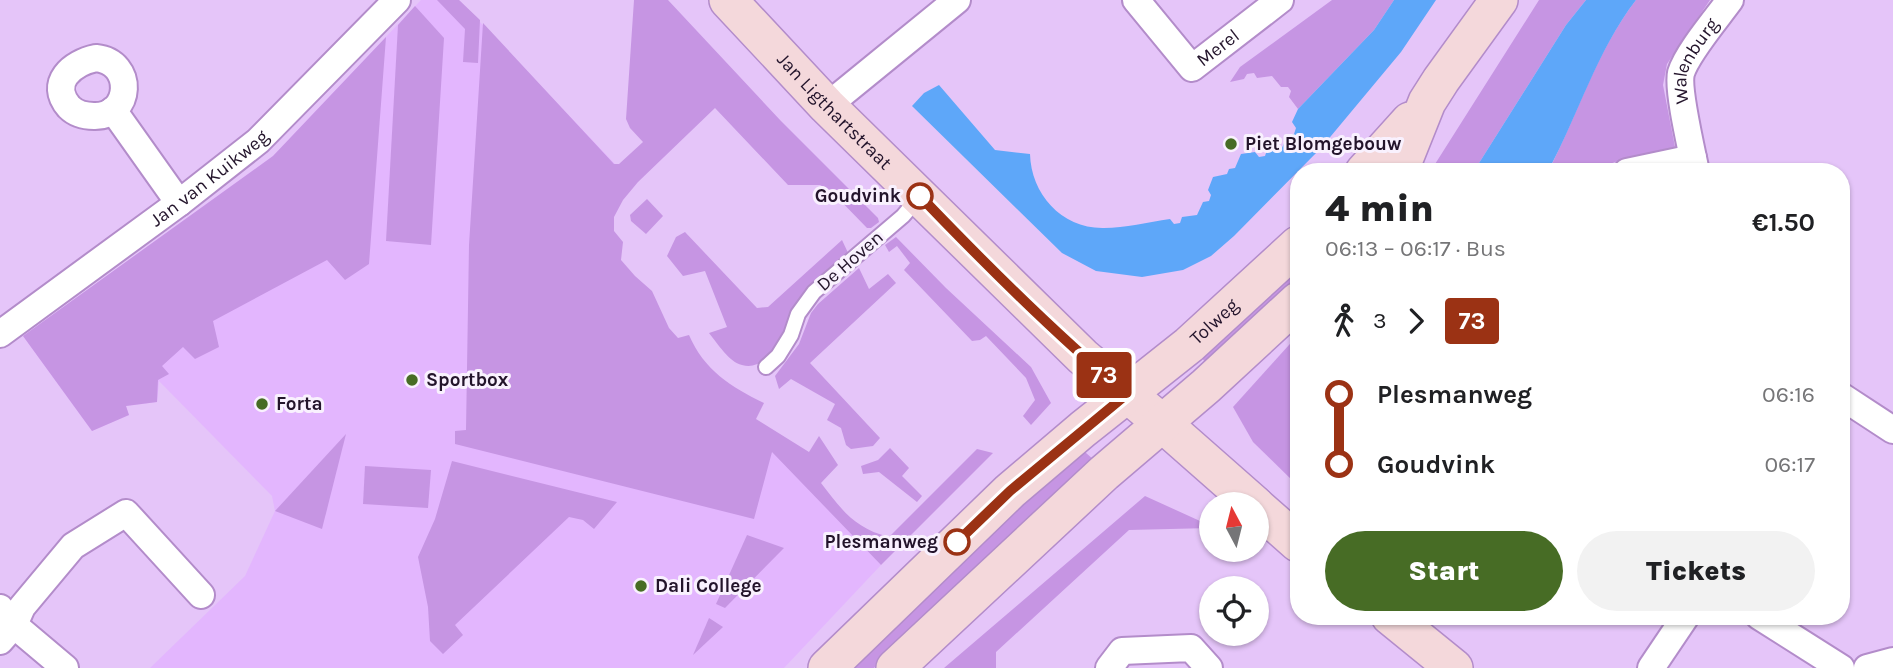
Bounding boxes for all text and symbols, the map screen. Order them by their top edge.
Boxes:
street label: Walenburg [1669,14,1723,105]
street label: Merel [1192,25,1244,71]
street label: Jan Ligthartstraat [772,49,896,174]
street label: Jan van Kuikweg [146,125,274,231]
place label: Piet Blomgebouw [1245,133,1402,155]
marker: Piet Blomgebouw [1223,136,1239,152]
marker: Goudvink [907,183,933,209]
place label: Goudvink [815,185,901,207]
text: 4 min [1325,186,1434,231]
text: €1.50 [1752,207,1815,238]
street label: De Hoven [812,226,888,296]
text: 06:13 – 06:17 · Bus [1325,235,1506,262]
street label: Tolweg [1186,294,1243,349]
icon: walk [1325,302,1363,340]
icon: forward [1397,302,1435,340]
text: 3 [1373,307,1387,334]
text: 73 [1459,307,1485,335]
line badge: 73 [1072,352,1136,398]
text: 73 [1091,361,1117,389]
place label: Sportbox [426,369,509,391]
marker: Sportbox [404,372,420,388]
text: Plesmanweg [1377,379,1532,410]
text: 06:16 [1762,381,1815,408]
place label: Forta [276,393,323,415]
marker: Forta [254,396,270,412]
text: Goudvink [1377,449,1495,480]
text: 06:17 [1764,451,1815,478]
north arrow [1199,492,1269,562]
map controls [1199,492,1269,646]
marker: Plesmanweg [944,529,970,555]
place label: Plesmanweg [825,531,938,553]
button: Start [1325,531,1563,611]
button: Tickets [1577,531,1815,611]
place label: Dali College [655,575,762,597]
button: locate [1199,576,1269,646]
marker: Dali College [633,578,649,594]

